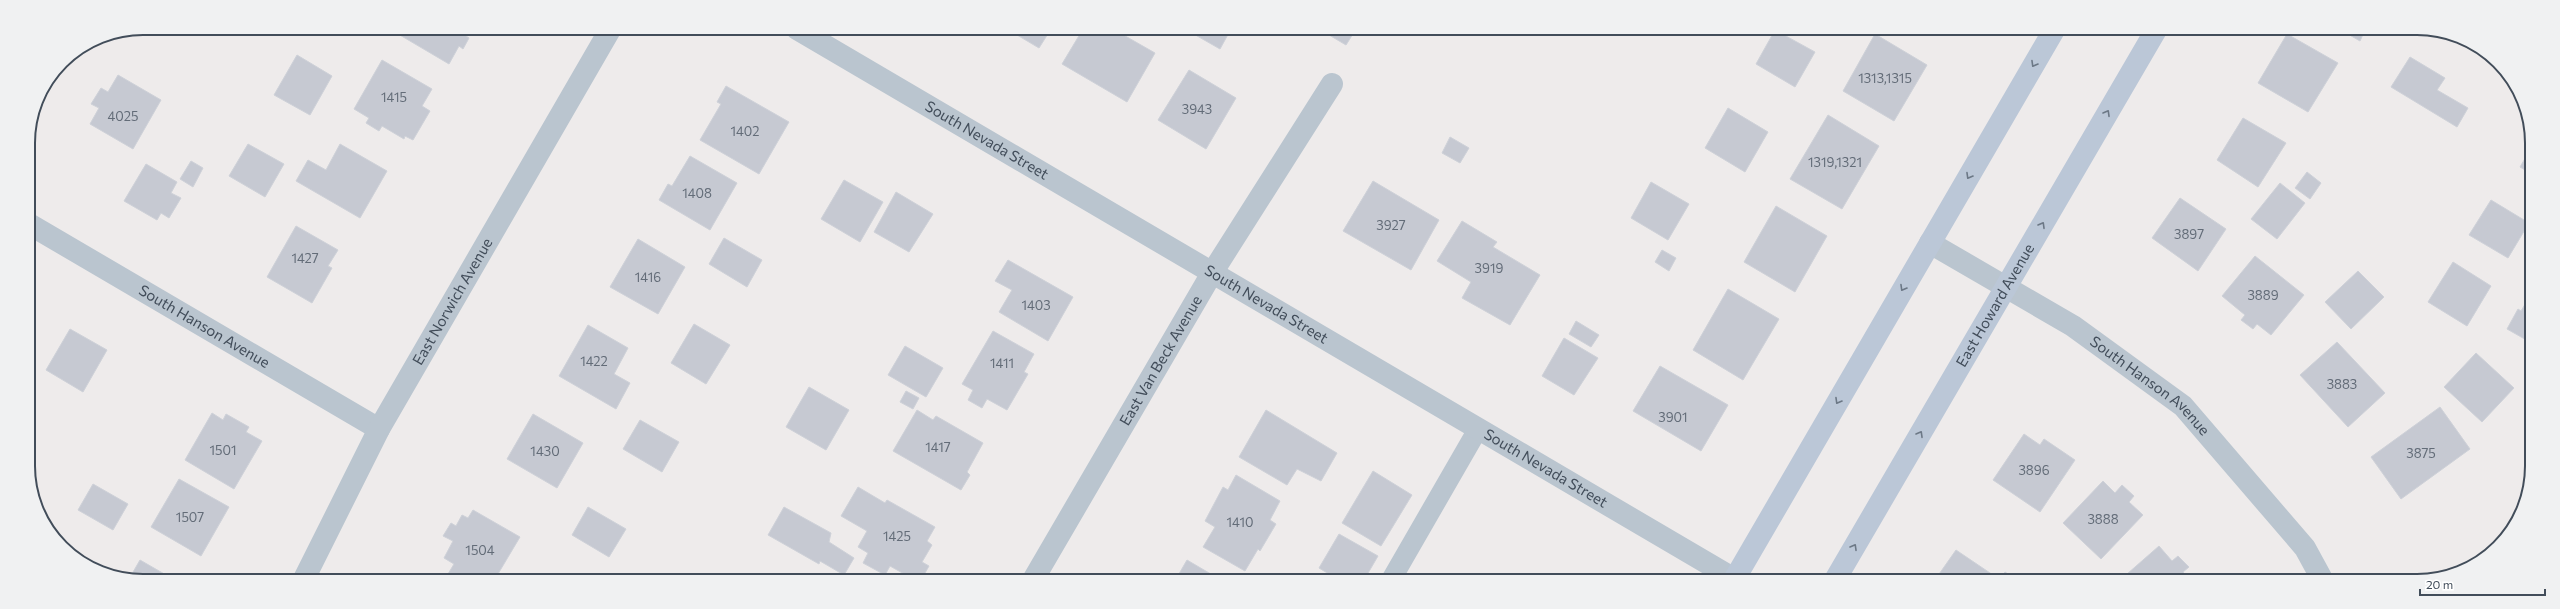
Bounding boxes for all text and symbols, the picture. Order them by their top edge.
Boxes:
one-way arrow [2031,59,2038,67]
house number: 1313,1315 [1858,70,1912,86]
house number: 1415 [381,89,407,105]
street label: South Nevada Street [922,96,1052,183]
house number: 3943 [1182,101,1212,117]
house number: 4025 [108,108,138,124]
one-way arrow [2103,110,2110,117]
house number: 1402 [730,123,760,139]
house number: 1319,1321 [1808,154,1862,170]
one-way arrow [1966,172,1973,179]
house number: 1408 [682,185,712,201]
house number: 3927 [1376,217,1406,233]
one-way arrow [2037,222,2044,229]
house number: 3897 [2174,226,2204,242]
street label: East Norwich Avenue [408,234,496,368]
street label: East Howard Avenue [1951,240,2037,370]
house number: 1427 [291,250,319,266]
street label: South Nevada Street [1202,260,1332,347]
house number: 3919 [1475,260,1503,276]
house number: 1416 [635,269,661,285]
street label: South Hanson Avenue [136,280,274,371]
one-way arrow [1901,284,1908,291]
house number: 3889 [2247,287,2279,303]
street label: East Van Beck Avenue [1115,292,1205,428]
house number: 1403 [1021,297,1051,313]
street label: South Hanson Avenue [2087,332,2214,439]
house number: 1422 [580,353,608,369]
house number: 1411 [990,355,1014,371]
house number: 3883 [2327,376,2357,392]
one-way arrow [1836,397,1843,404]
house number: 3901 [1658,409,1688,425]
street label: South Nevada Street [1481,424,1611,511]
one-way arrow [1915,431,1922,438]
house number: 1417 [925,439,951,455]
house number: 1501 [209,442,237,458]
house number: 1430 [530,443,560,459]
house number: 3875 [2406,445,2436,461]
house number: 3896 [2018,462,2050,478]
house number: 1507 [176,509,204,525]
house number: 3888 [2087,511,2119,527]
house number: 1410 [1226,514,1254,530]
house number: 1425 [883,528,911,544]
house number: 1504 [465,542,495,558]
one-way arrow [1850,544,1857,551]
scale bar [2420,571,2545,597]
text: 20 m [2426,577,2453,591]

